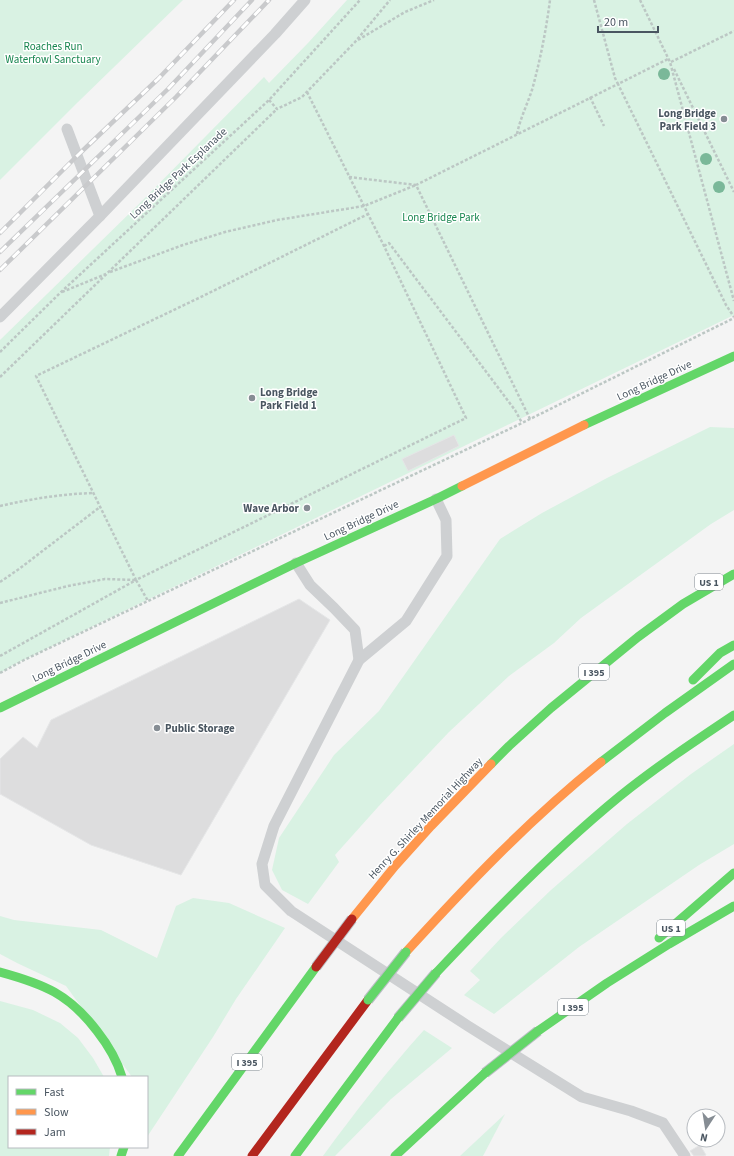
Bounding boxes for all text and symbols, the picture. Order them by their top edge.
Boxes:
scale bar [598,8,658,34]
text: 20 m [604,14,628,31]
park label: Roaches Run Waterfowl Sanctuary [5,39,101,67]
place label: Long Bridge Park Field 3 [658,106,716,134]
marker: Long Bridge Park Field 3 [719,114,729,124]
street label: Long Bridge Park Esplanade [126,124,231,222]
park label: Long Bridge Park [402,210,480,225]
street label: Long Bridge Drive [614,356,695,404]
place label: Long Bridge Park Field 1 [260,385,318,413]
marker: Long Bridge Park Field 1 [247,393,257,403]
street label: Long Bridge Drive [321,496,402,544]
place label: Wave Arbor [243,501,300,516]
marker: Wave Arbor [302,503,312,513]
road number: US 1 [695,574,723,590]
street label: Long Bridge Drive [30,637,109,686]
road number: I 395 [579,664,609,680]
place label: Public Storage [165,721,235,736]
marker: Public Storage [152,723,162,733]
street label: Henry G. Shirley Memorial Highway [365,754,486,882]
road number: US 1 [657,920,685,936]
road number: I 395 [558,999,588,1015]
road number: I 395 [232,1054,262,1070]
legend [8,1076,148,1148]
text: Fast [44,1084,64,1101]
text: Slow [44,1104,69,1121]
north arrow [686,1108,726,1148]
text: Jam [44,1124,66,1141]
text: N [699,1129,709,1145]

